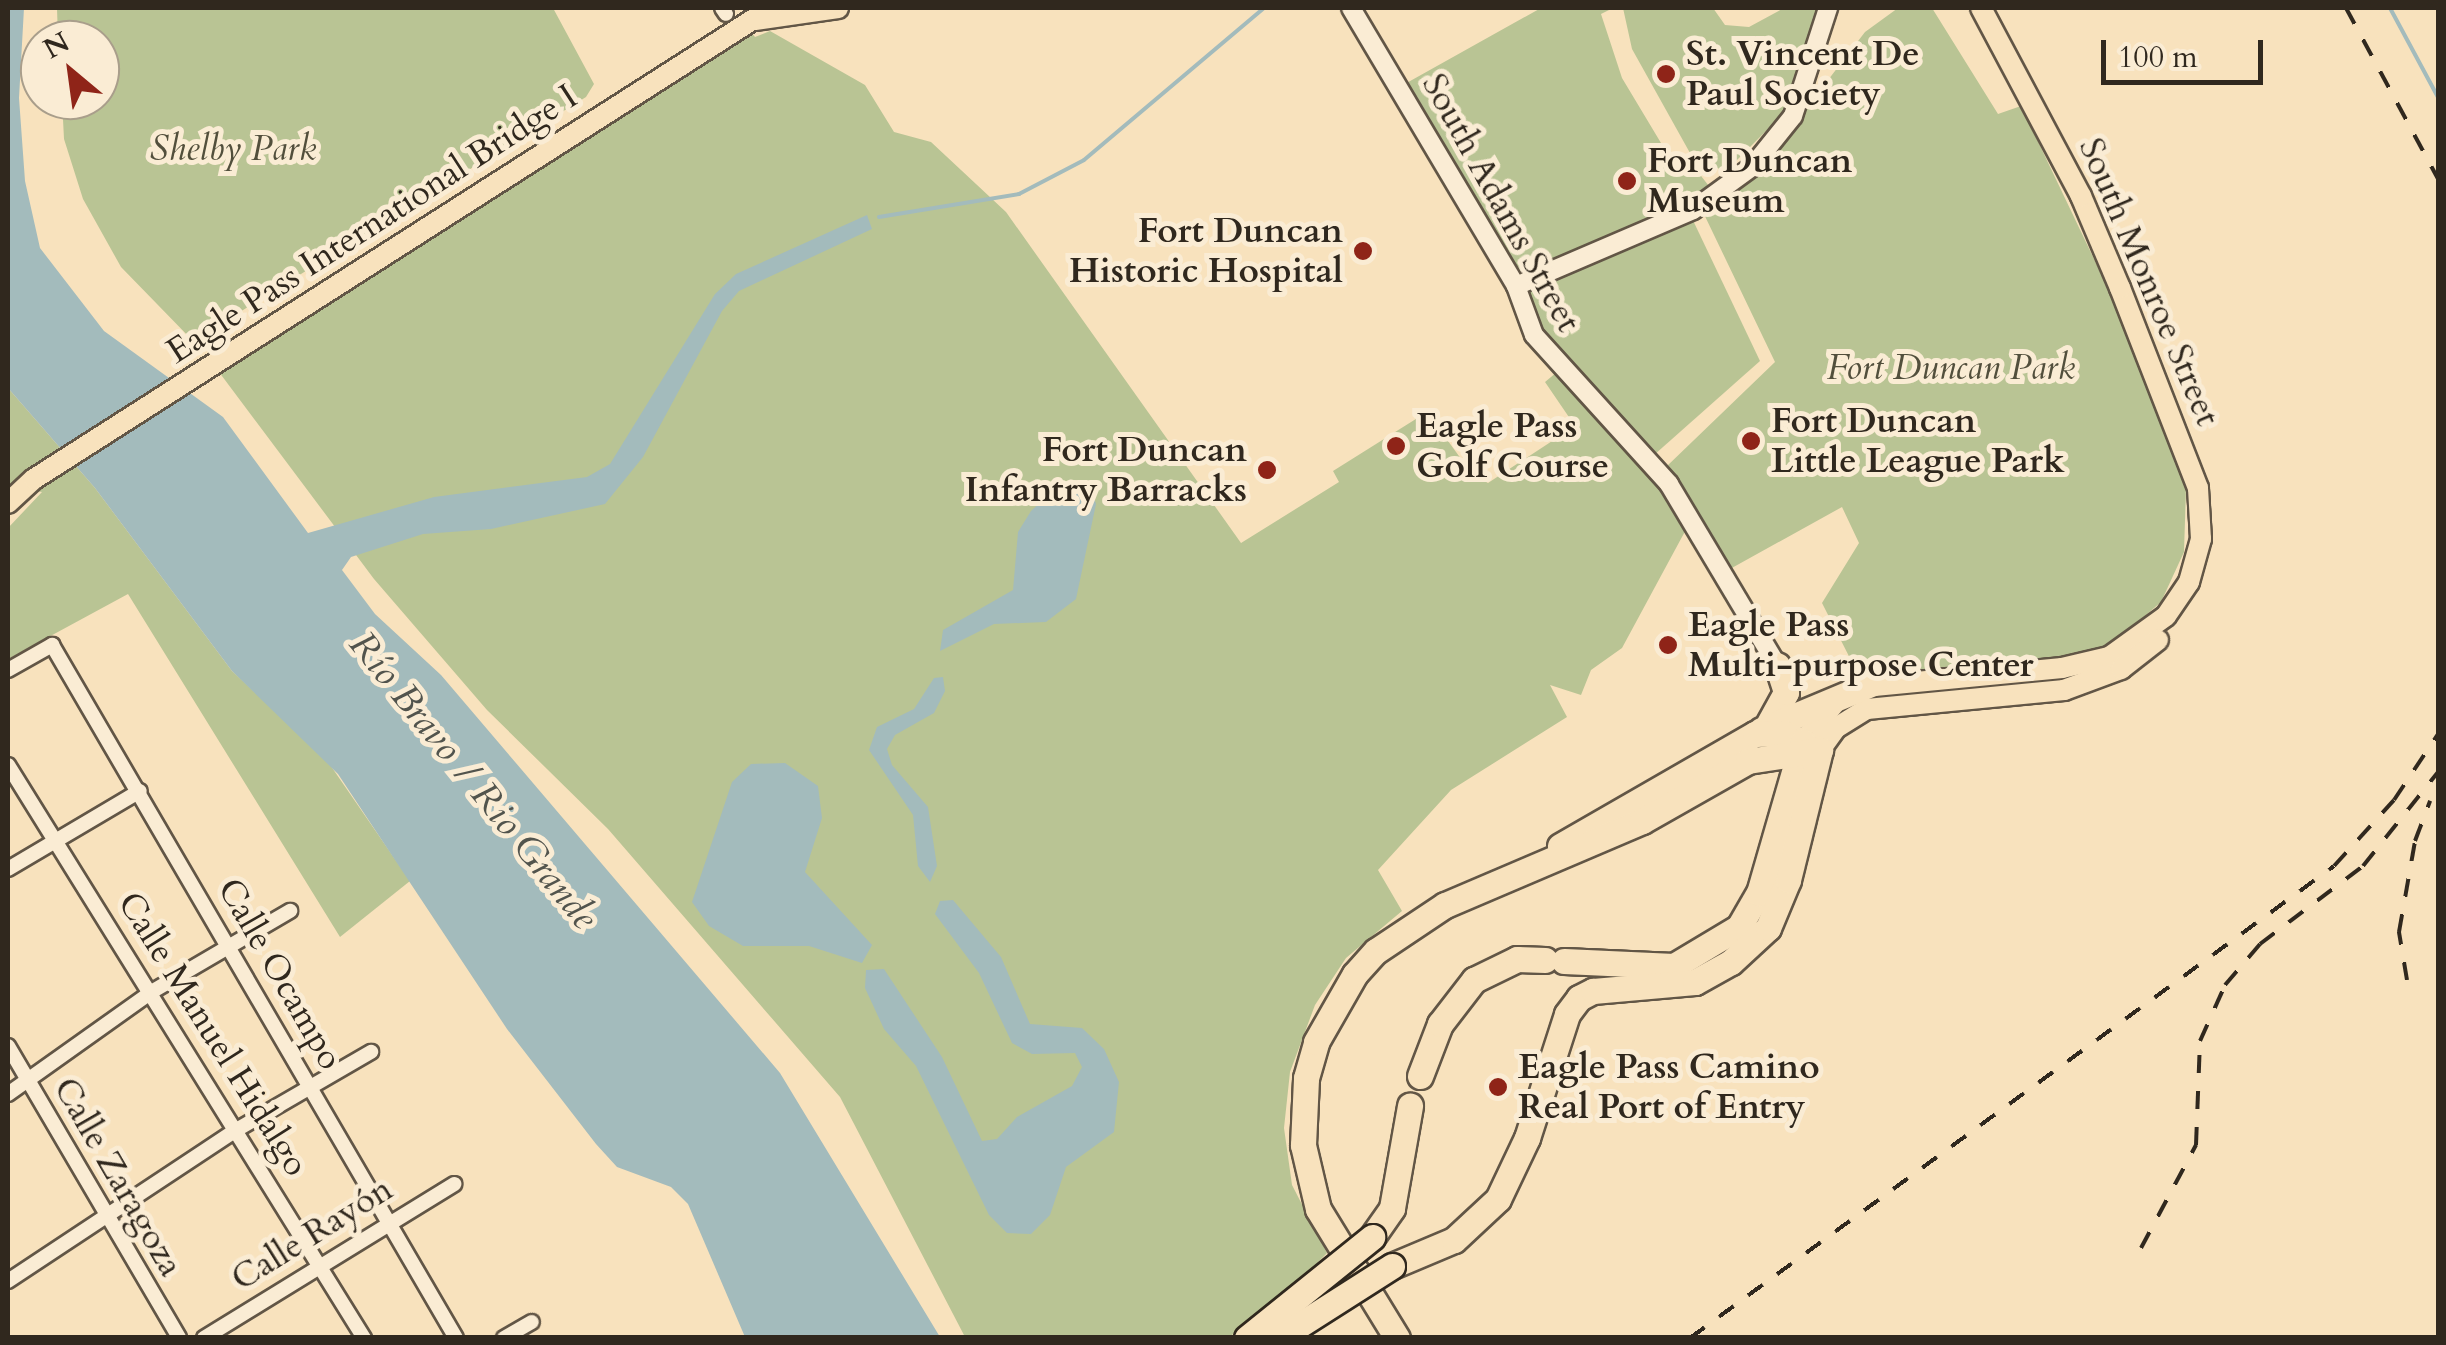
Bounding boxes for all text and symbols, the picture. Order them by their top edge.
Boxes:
north arrow [20,20,120,120]
scale bar [2106,20,2268,82]
text: N [37,23,76,68]
place label: St. Vincent De Paul Society [1686,33,1920,115]
text: 100 m [2118,37,2198,78]
marker: St. Vincent De Paul Society [1655,63,1677,85]
street label: South Adams Street [1413,66,1589,340]
street label: Eagle Pass International Bridge I [159,75,585,373]
park label: Shelby Park [150,128,316,170]
street label: South Monroe Street [2069,132,2229,432]
place label: Fort Duncan Museum [1647,140,1852,222]
marker: Fort Duncan Museum [1616,170,1638,192]
place label: Fort Duncan Historic Hospital [1069,210,1343,292]
marker: Fort Duncan Historic Hospital [1352,240,1374,262]
park label: Fort Duncan Park [1827,347,2075,389]
place label: Fort Duncan Little League Park [1771,400,2065,482]
place label: Eagle Pass Golf Course [1416,405,1609,487]
place label: Fort Duncan Infantry Barracks [965,429,1247,511]
marker: Fort Duncan Little League Park [1740,430,1762,452]
marker: Eagle Pass Golf Course [1385,435,1407,457]
marker: Fort Duncan Infantry Barracks [1256,459,1278,481]
place label: Eagle Pass Multi-purpose Center [1688,604,2034,686]
water label: Río Bravo / Rio Grande [339,623,607,939]
marker: Eagle Pass Multi-purpose Center [1657,634,1679,656]
street label: Calle Ocampo [208,871,352,1077]
street label: Calle Manuel Hidalgo [109,884,317,1184]
place label: Eagle Pass Camino Real Port of Entry [1518,1046,1820,1128]
street label: Calle Zaragoza [44,1070,192,1284]
marker: Eagle Pass Camino Real Port of Entry [1487,1076,1509,1098]
street label: Calle Rayón [224,1168,400,1300]

